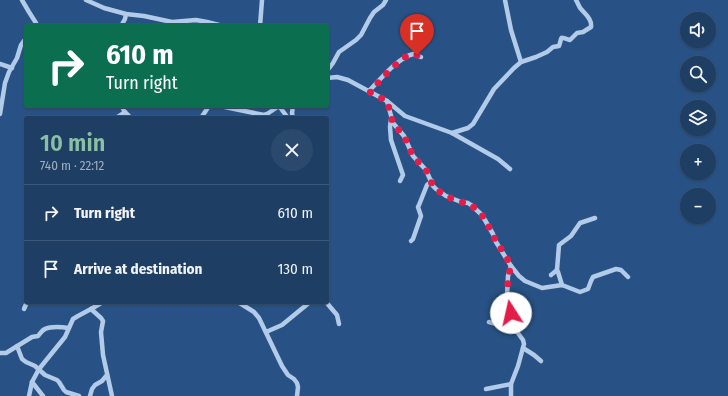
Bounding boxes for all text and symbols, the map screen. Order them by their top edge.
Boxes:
map controls [680,12,716,224]
button: sound [680,12,716,48]
pin [400,14,434,55]
icon: arrive [406,20,428,42]
text: 610 m [106,38,174,71]
icon: right [40,40,92,92]
button: search [680,56,716,92]
text: Turn right [106,72,178,94]
button: layers [680,100,716,136]
text: 10 min [40,129,105,157]
button: close [271,129,313,171]
button: + [680,144,716,180]
text: 740 m · 22:12 [40,158,104,173]
button: − [680,188,716,224]
icon: right [40,202,62,224]
text: Turn right [74,204,135,222]
text: 610 m [278,204,313,222]
icon: arrive [40,258,62,280]
text: Arrive at destination [74,260,202,278]
text: 130 m [278,260,313,278]
position arrow [490,292,532,334]

